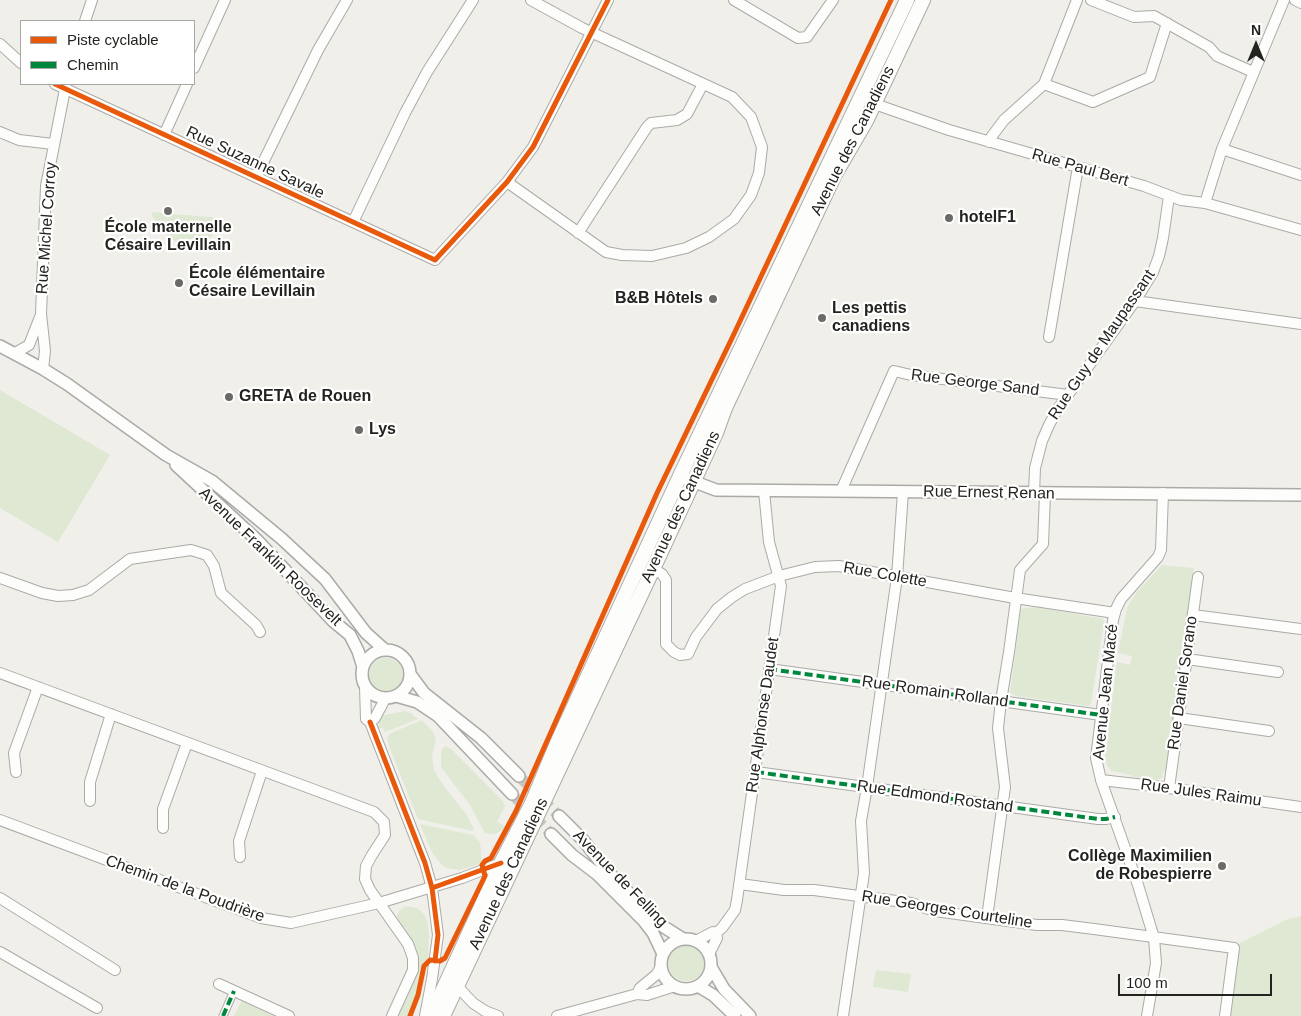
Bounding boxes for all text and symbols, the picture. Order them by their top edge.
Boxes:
legend [20,20,195,85]
north arrow [1231,20,1281,70]
text: N [1251,22,1261,38]
text: Piste cyclable [67,31,159,48]
text: Chemin [67,56,119,73]
street label: Avenue des Canadiens [807,63,899,219]
street label: Rue Suzanne Savale [183,123,327,203]
street label: Rue Paul Bert [1029,145,1131,191]
street label: Rue Michel Corroy [33,161,61,295]
marker: École maternelle Césaire Levillain [162,205,174,217]
place label: hotelF1 [959,208,1016,228]
marker: hotelF1 [943,212,955,224]
place label: École maternelle Césaire Levillain [104,218,232,256]
place label: École élémentaire Césaire Levillain [189,264,325,302]
street label: Rue Guy de Maupassant [1045,266,1159,424]
marker: École élémentaire Césaire Levillain [173,277,185,289]
place label: B&B Hôtels [615,289,703,309]
marker: B&B Hôtels [707,293,719,305]
place label: Les pettis canadiens [832,299,910,337]
marker: Les pettis canadiens [816,312,828,324]
street label: Rue George Sand [910,366,1040,400]
place label: GRETA de Rouen [239,387,371,407]
marker: GRETA de Rouen [223,391,235,403]
place label: Lys [369,420,396,440]
marker: Lys [353,424,365,436]
street label: Avenue des Canadiens [637,428,725,586]
street label: Rue Ernest Renan [923,482,1055,504]
street label: Avenue Franklin Roosevelt [195,484,345,630]
street label: Rue Colette [842,558,928,592]
street label: Rue Daniel Sorano [1164,615,1202,751]
street label: Avenue Jean Macé [1089,623,1123,761]
street label: Rue Alphonse Daudet [743,636,783,794]
street label: Rue Romain Rolland [861,672,1009,712]
street label: Rue Jules Raimu [1139,775,1263,811]
street label: Rue Edmond Rostand [856,777,1014,817]
street label: Avenue des Canadiens [465,795,553,953]
street label: Avenue de Felling [569,826,671,932]
place label: Collège Maximilien de Robespierre [1068,847,1212,885]
street label: Chemin de la Poudrière [103,851,267,927]
marker: Collège Maximilien de Robespierre [1216,860,1228,872]
street label: Rue Georges Courteline [860,887,1034,933]
scale bar [1121,964,1275,996]
text: 100 m [1126,974,1168,991]

